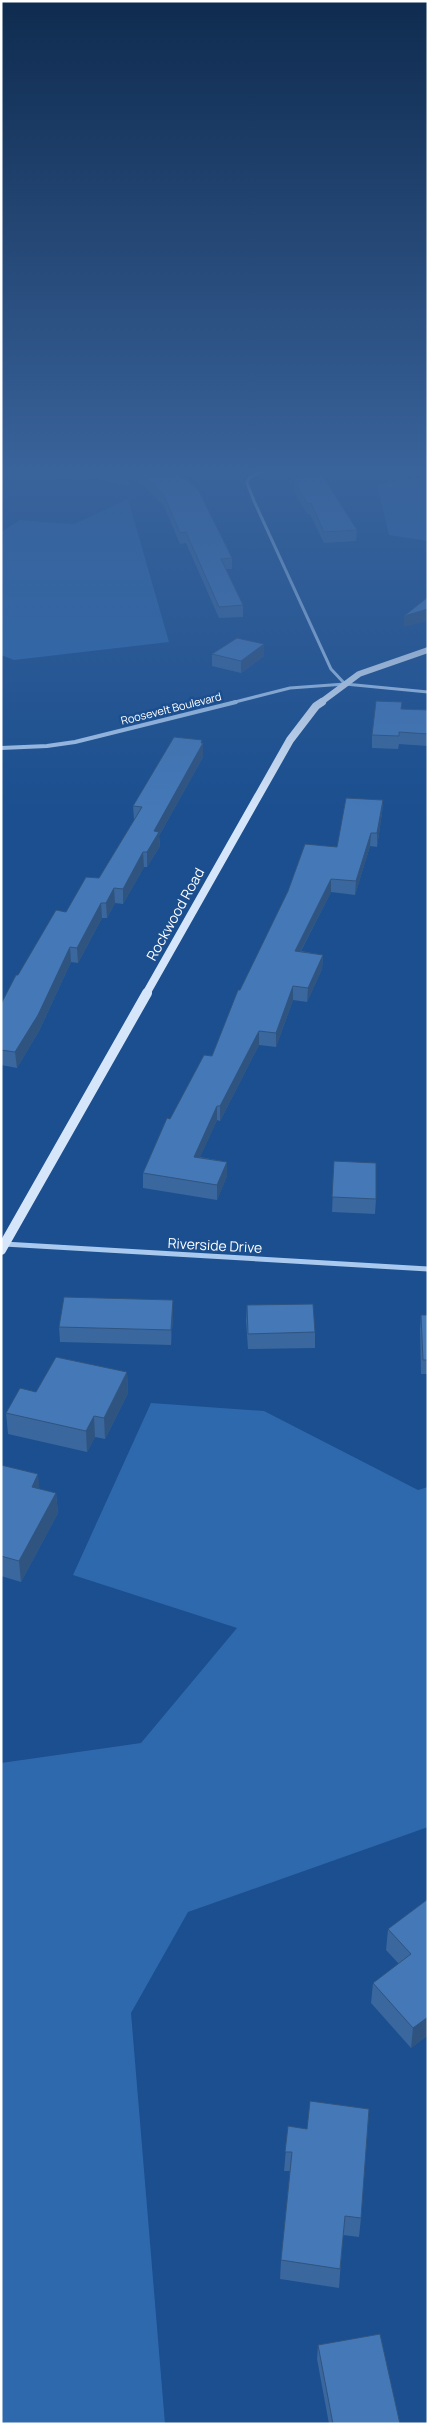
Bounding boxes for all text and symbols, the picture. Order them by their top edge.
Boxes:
street label: Roosevelt Boulevard [119,688,223,728]
street label: Rockwood Road [142,864,208,964]
street label: Riverside Drive [167,1233,263,1257]

